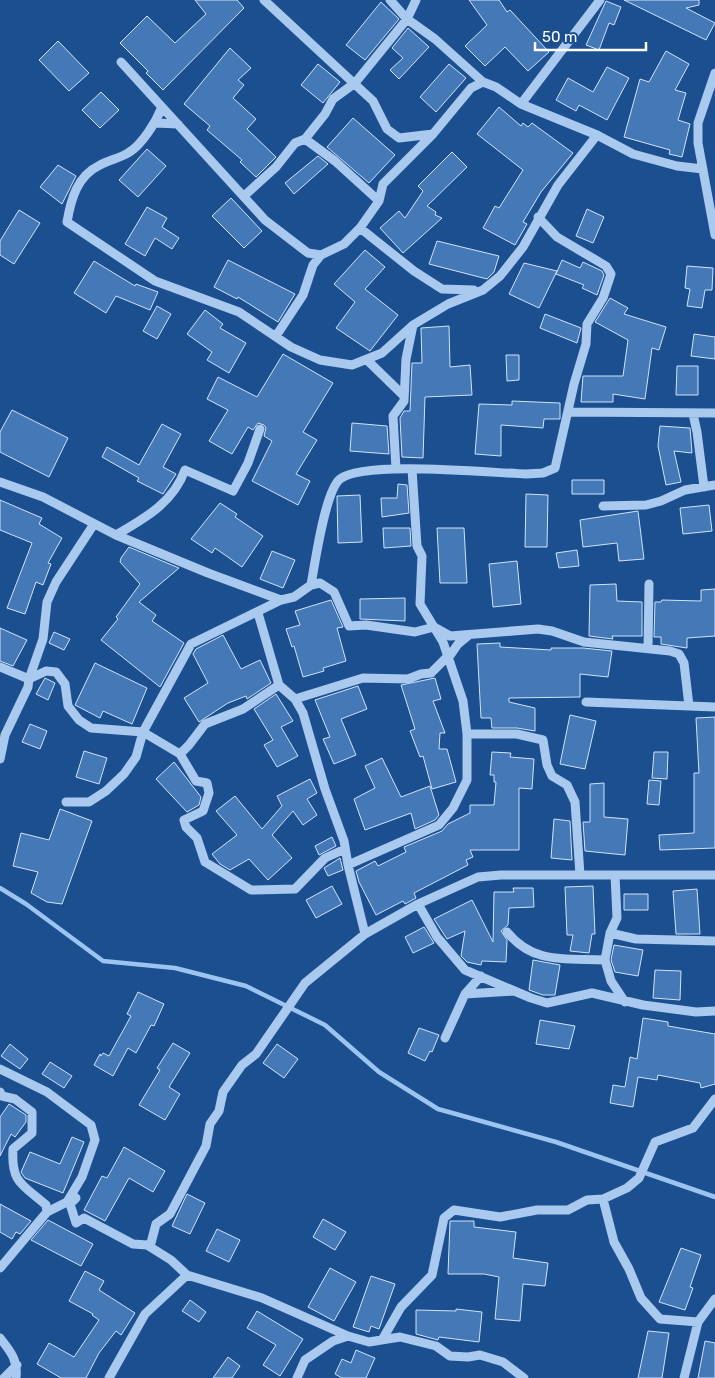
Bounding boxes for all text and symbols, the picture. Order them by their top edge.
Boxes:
scale bar [535,20,646,52]
text: 50 m [542,28,577,46]

